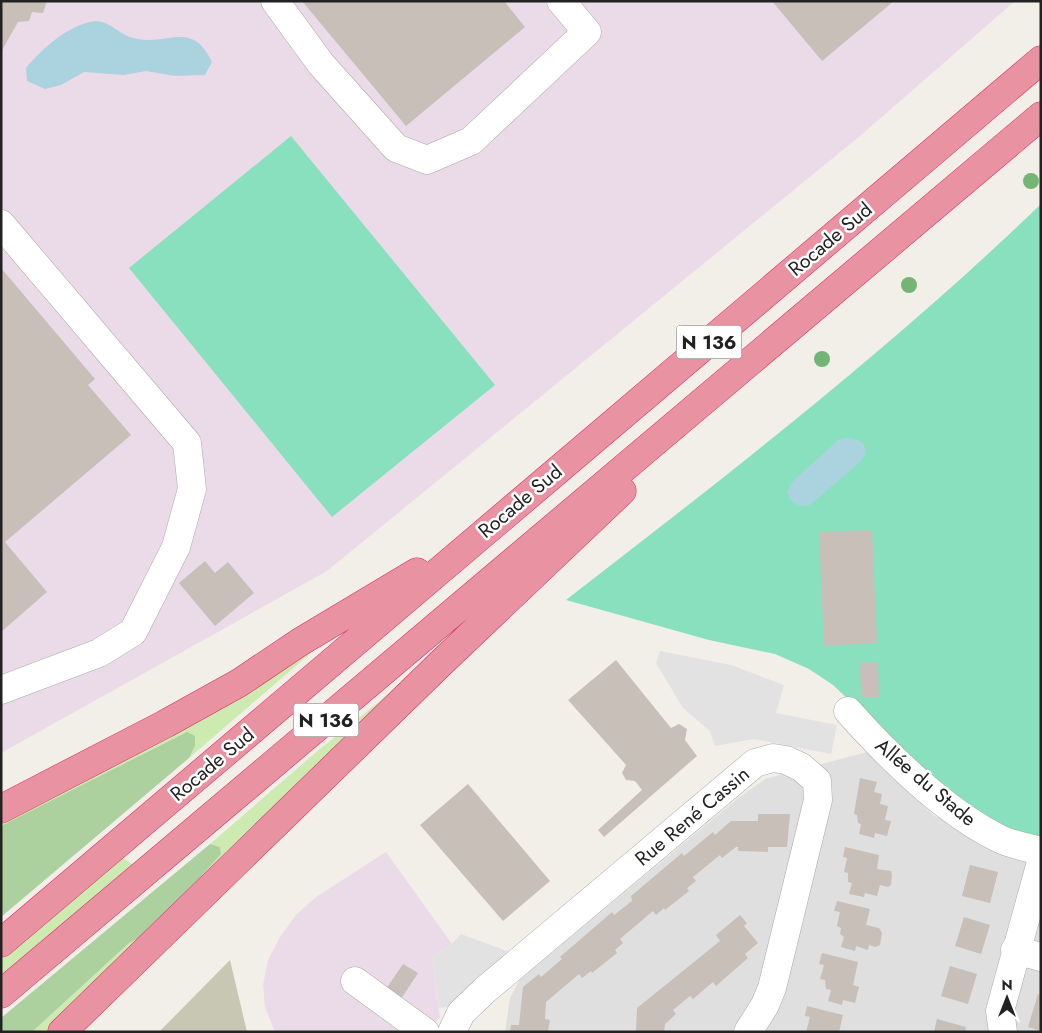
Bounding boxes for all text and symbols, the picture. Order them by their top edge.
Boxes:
street label: Rocade Sud [782,196,879,283]
road number: N 136 [676,326,742,358]
street label: Rocade Sud [472,458,569,545]
road number: N 136 [294,704,358,736]
street label: Rocade Sud [164,721,261,808]
street label: Allée du Stade [869,731,982,833]
street label: Rue René Cassin [629,760,756,873]
north arrow [982,973,1032,1023]
text: N [1001,975,1013,995]

